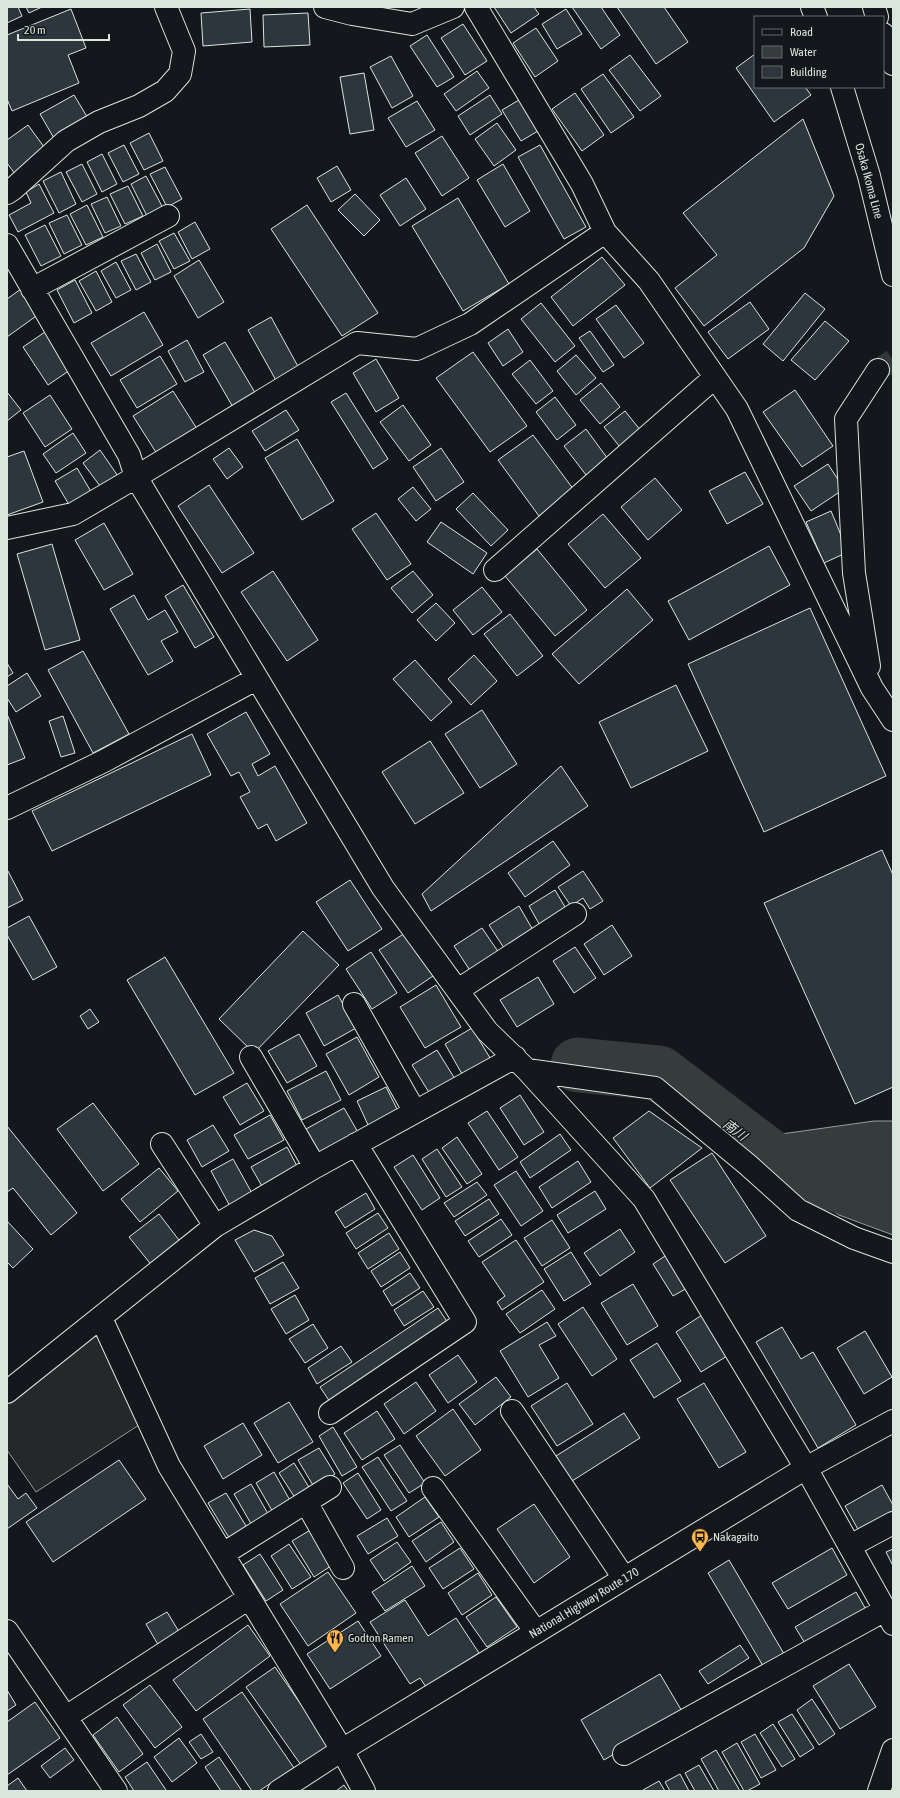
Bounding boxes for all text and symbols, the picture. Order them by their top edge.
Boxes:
scale bar [18,16,109,42]
legend [754,16,884,88]
text: 20 m [24,23,46,37]
text: Road [790,25,813,39]
text: Water [790,45,817,59]
text: Building [790,65,828,79]
street label: Osaka Ikoma Line [852,142,886,220]
water label: 南川 [720,1116,751,1145]
bus stop icon: Nakagaito [690,1527,710,1552]
place label: Nakagaito [713,1530,759,1544]
street label: National Highway Route 170 [527,1565,642,1641]
restaurant icon: Godton Ramen [325,1628,345,1653]
place label: Godton Ramen [348,1631,414,1645]

